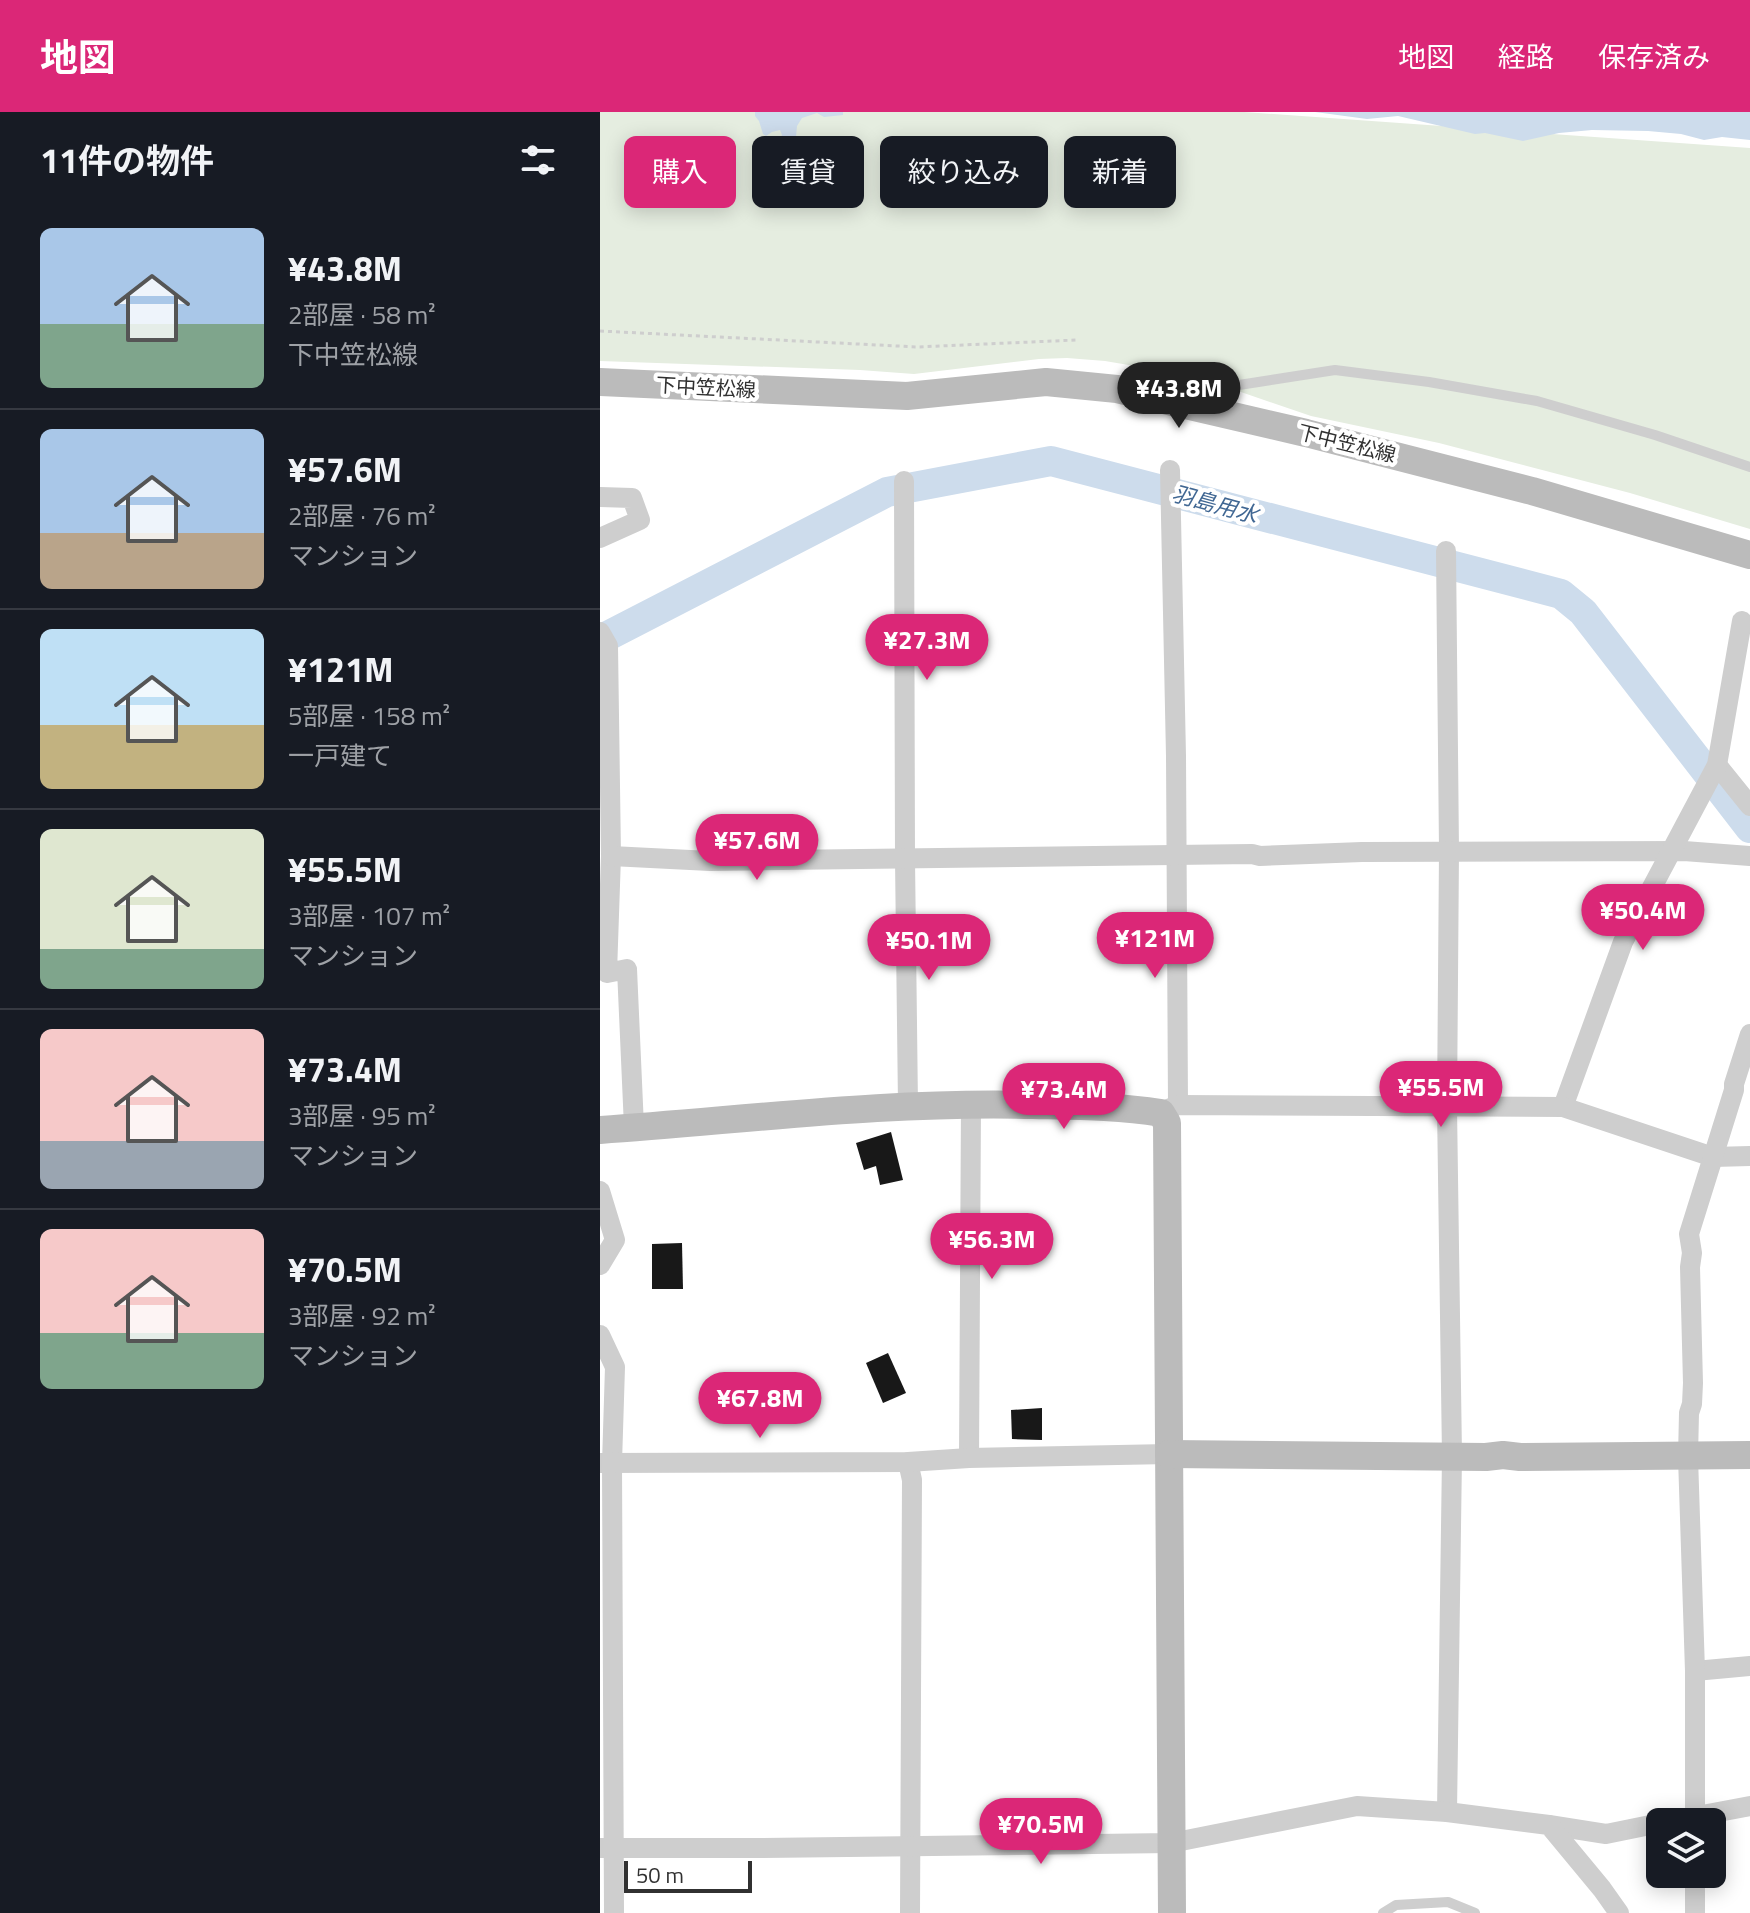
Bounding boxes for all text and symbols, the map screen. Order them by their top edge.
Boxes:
text: 地図 [40,28,116,86]
text: 地図 [1398,35,1454,78]
text: 経路 [1498,35,1554,78]
text: 保存済み [1598,35,1710,78]
text: 11件の物件 [40,134,214,186]
chip: 購入 [624,136,736,208]
chip: 賃貸 [752,136,864,208]
chip: 絞り込み [880,136,1048,208]
chip: 新着 [1064,136,1176,208]
icon: filters [516,138,560,182]
text: ¥43.8M [288,242,402,294]
icon: home [104,260,200,356]
text: 2部屋 · 58 m² [288,295,436,334]
text: 下中笠松線 [288,335,418,374]
pin: ¥43.8M [1114,362,1244,430]
text: ¥43.8M [1135,368,1223,407]
street label: 下中笠松線 [655,369,757,405]
street label: 下中笠松線 [1295,416,1399,470]
text: ¥57.6M [288,443,402,495]
icon: home [104,461,200,557]
water label: 羽島用水 [1168,476,1264,532]
text: 2部屋 · 76 m² [288,496,436,535]
text: マンション [288,536,418,575]
pin: ¥27.3M [862,614,992,682]
text: ¥27.3M [883,620,971,659]
text: ¥121M [288,643,393,695]
icon: home [104,661,200,757]
text: 5部屋 · 158 m² [288,696,450,735]
text: 一戸建て [288,736,392,775]
pin: ¥57.6M [692,814,822,882]
text: ¥57.6M [713,820,801,859]
text: ¥55.5M [288,843,402,895]
icon: home [104,861,200,957]
pin: ¥50.4M [1578,884,1708,952]
text: ¥50.4M [1599,890,1687,929]
text: 3部屋 · 107 m² [288,896,450,935]
pin: ¥121M [1099,912,1211,980]
pin: ¥50.1M [864,914,994,982]
text: ¥121M [1115,918,1195,957]
text: ¥50.1M [885,920,973,959]
text: マンション [288,936,418,975]
text: ¥73.4M [288,1043,402,1095]
icon: home [104,1061,200,1157]
pin: ¥55.5M [1376,1061,1506,1129]
pin: ¥73.4M [999,1063,1129,1131]
text: ¥55.5M [1397,1067,1485,1106]
text: ¥73.4M [1020,1069,1108,1108]
text: 3部屋 · 95 m² [288,1096,436,1135]
text: マンション [288,1136,418,1175]
pin: ¥56.3M [927,1213,1057,1281]
text: ¥56.3M [948,1219,1036,1258]
text: ¥70.5M [288,1243,402,1295]
icon: home [104,1261,200,1357]
text: 3部屋 · 92 m² [288,1296,436,1335]
text: マンション [288,1336,418,1375]
pin: ¥67.8M [695,1372,825,1440]
text: ¥67.8M [716,1378,804,1417]
pin: ¥70.5M [976,1798,1106,1866]
text: ¥70.5M [997,1804,1085,1843]
map controls [1646,1808,1726,1888]
button: layers [1646,1808,1726,1888]
scale bar [624,1857,752,1893]
text: 50 m [636,1858,684,1892]

